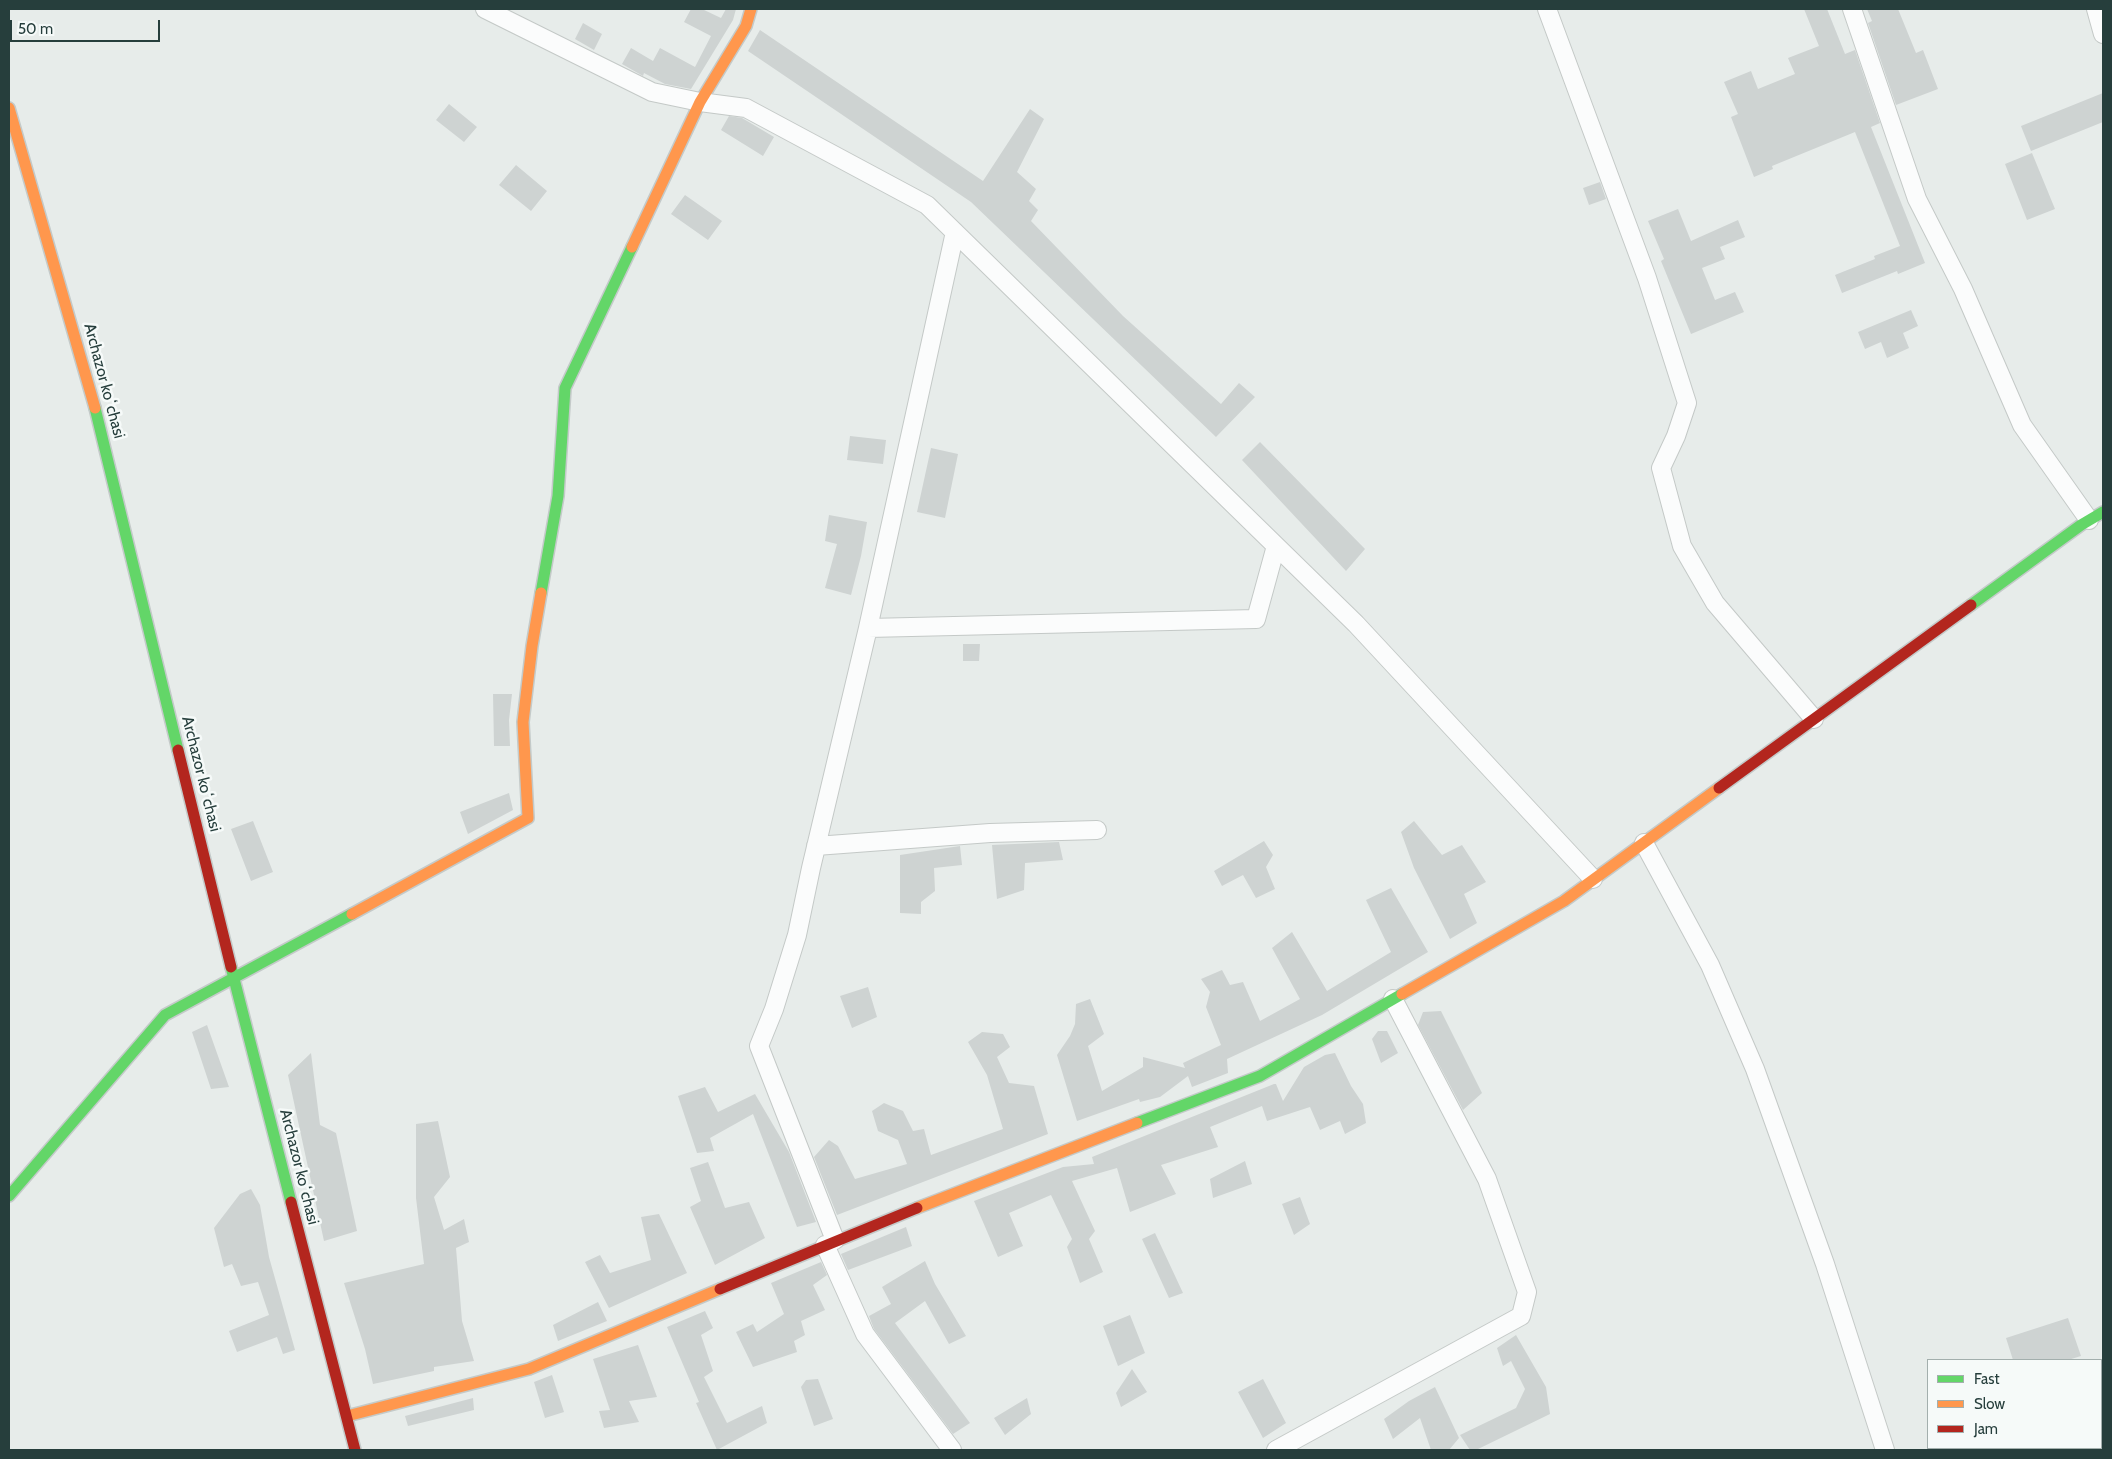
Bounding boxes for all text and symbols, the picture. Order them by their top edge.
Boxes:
scale bar [12,10,162,42]
text: 50 m [18,20,53,38]
street label: Archazor koʻchasi [79,321,129,441]
street label: Archazor koʻchasi [177,714,225,834]
street label: Archazor koʻchasi [275,1107,323,1227]
legend [1927,1359,2102,1449]
text: Fast [1974,1370,1999,1388]
text: Slow [1974,1395,2005,1413]
text: Jam [1974,1420,1998,1438]

